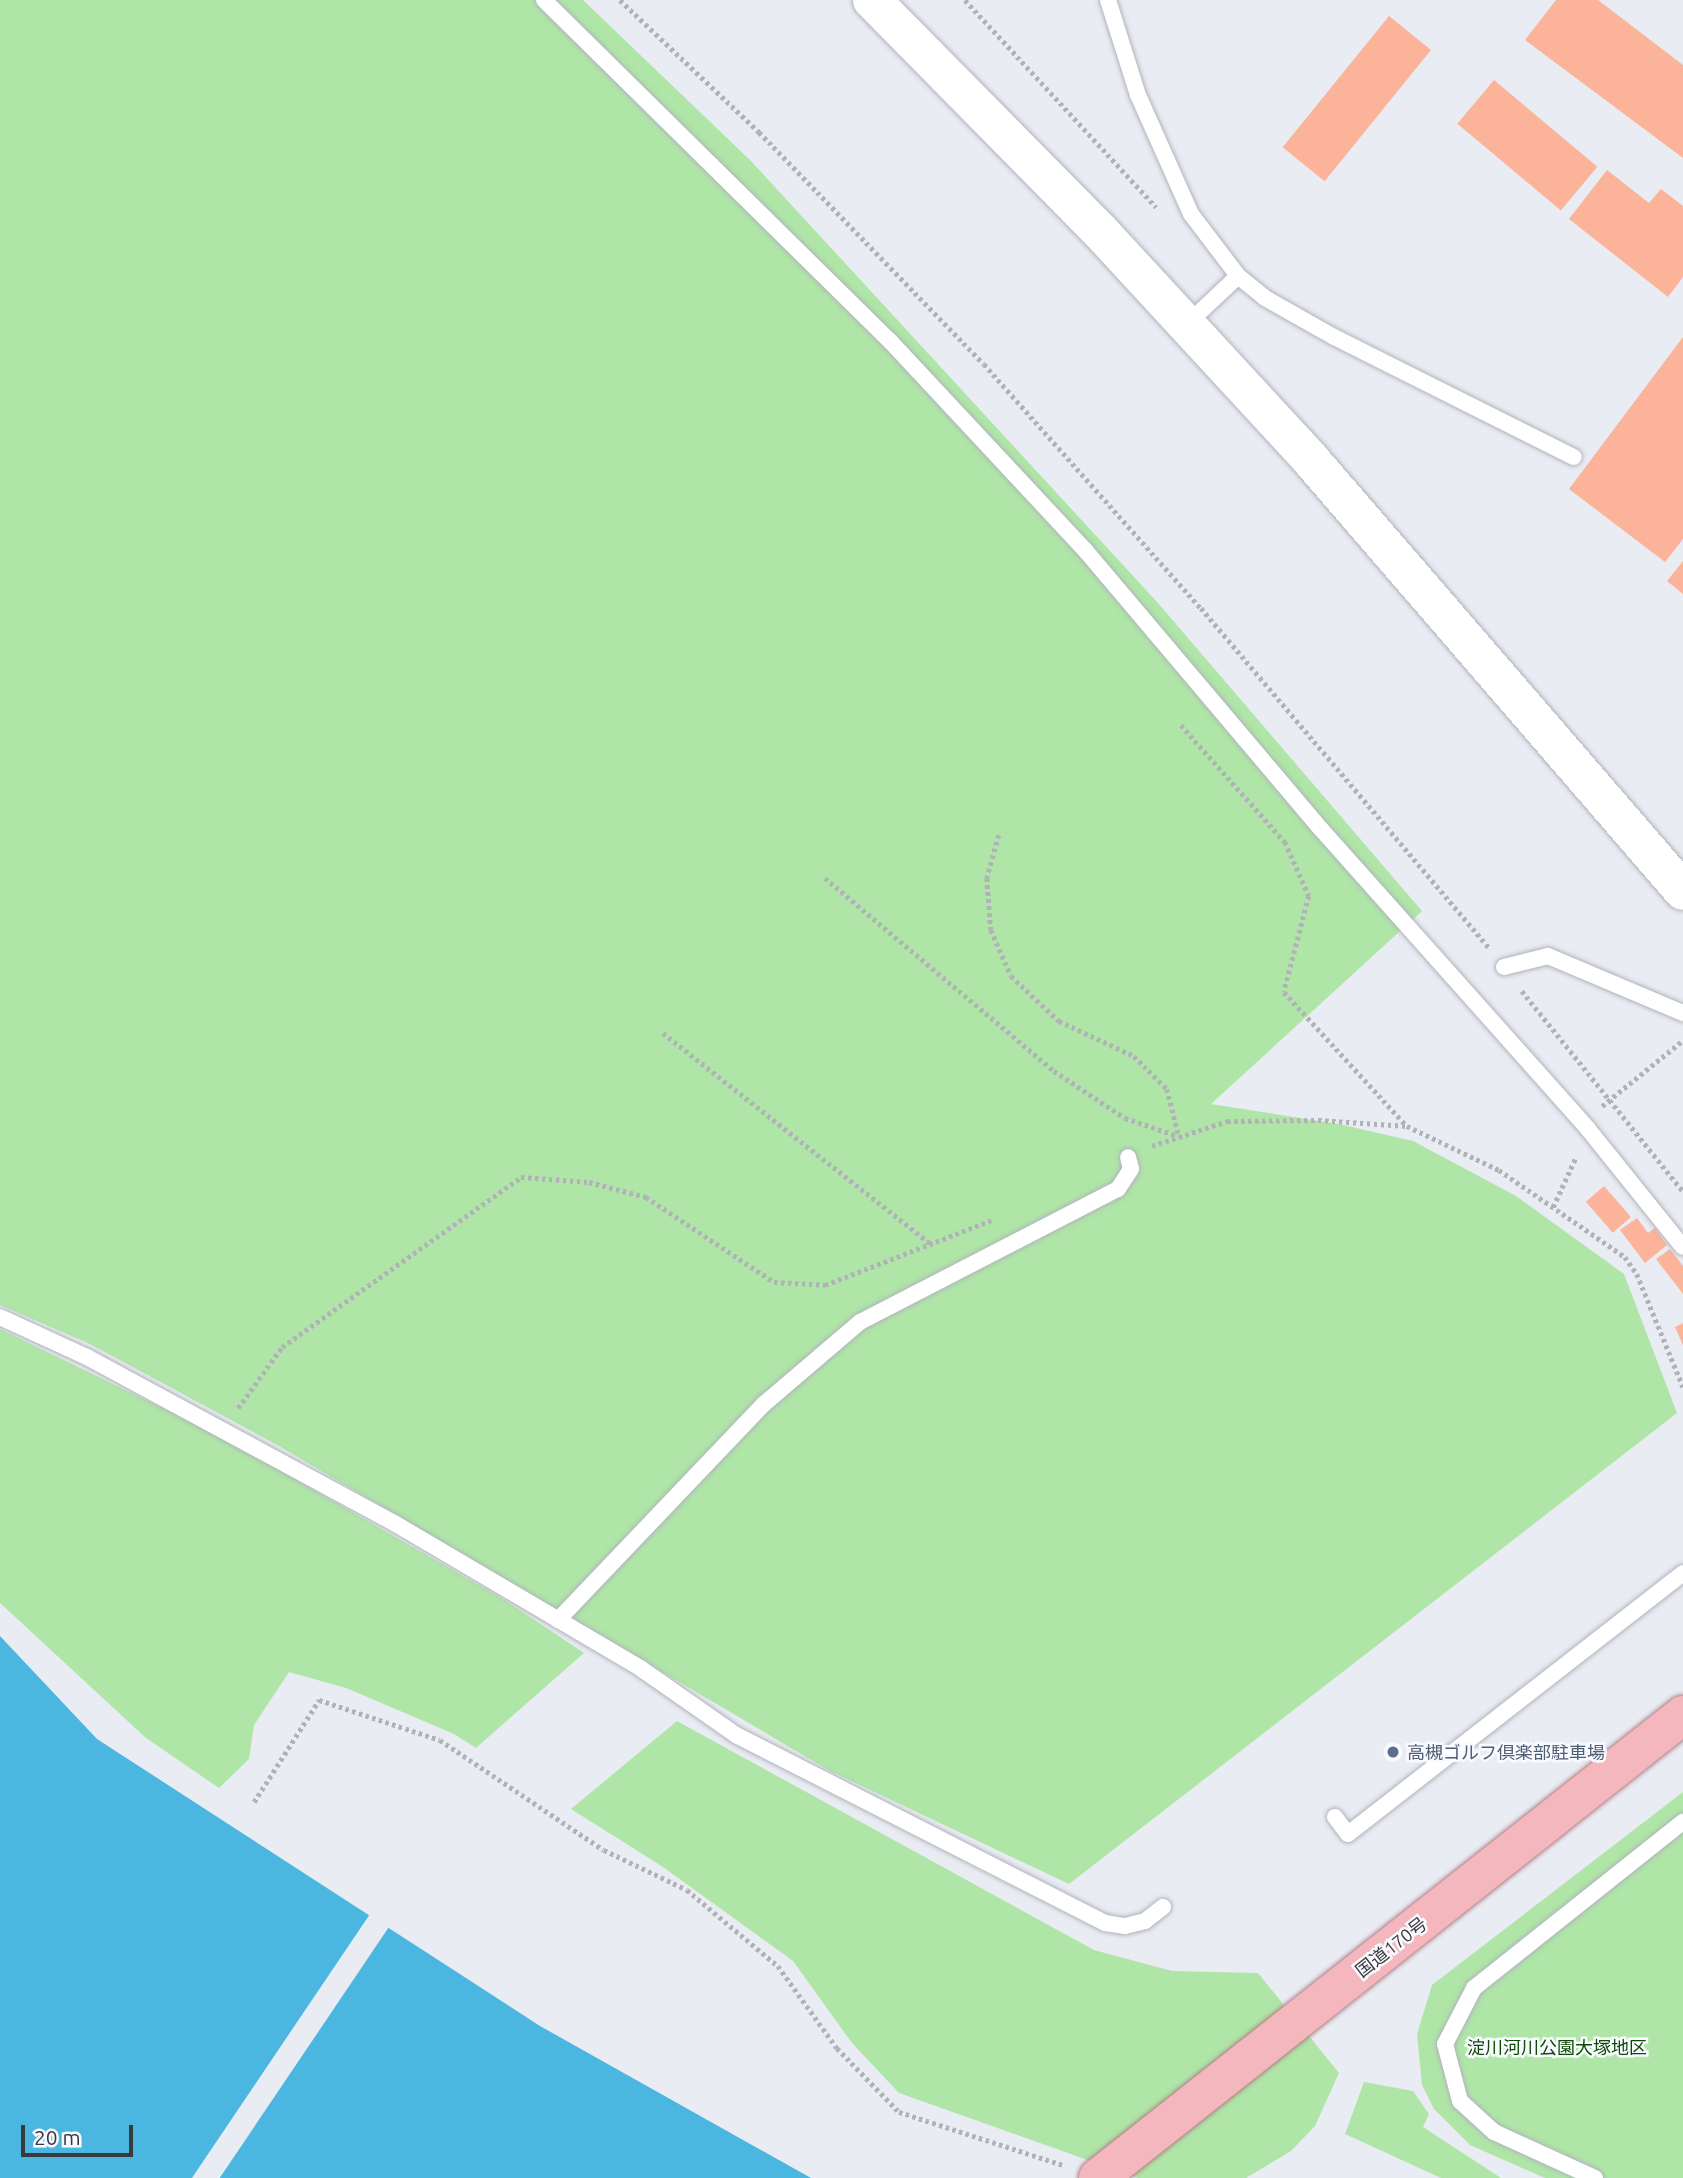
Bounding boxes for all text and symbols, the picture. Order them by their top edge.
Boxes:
place label: 高槻ゴルフ倶楽部駐車場 [1407,1741,1605,1763]
marker: 高槻ゴルフ倶楽部駐車場 [1385,1744,1401,1760]
street label: 国道170号 [1351,1912,1431,1982]
park label: 淀川河川公園大塚地区 [1467,2036,1647,2058]
scale bar [24,2112,136,2156]
text: 20 m [34,2125,81,2149]

